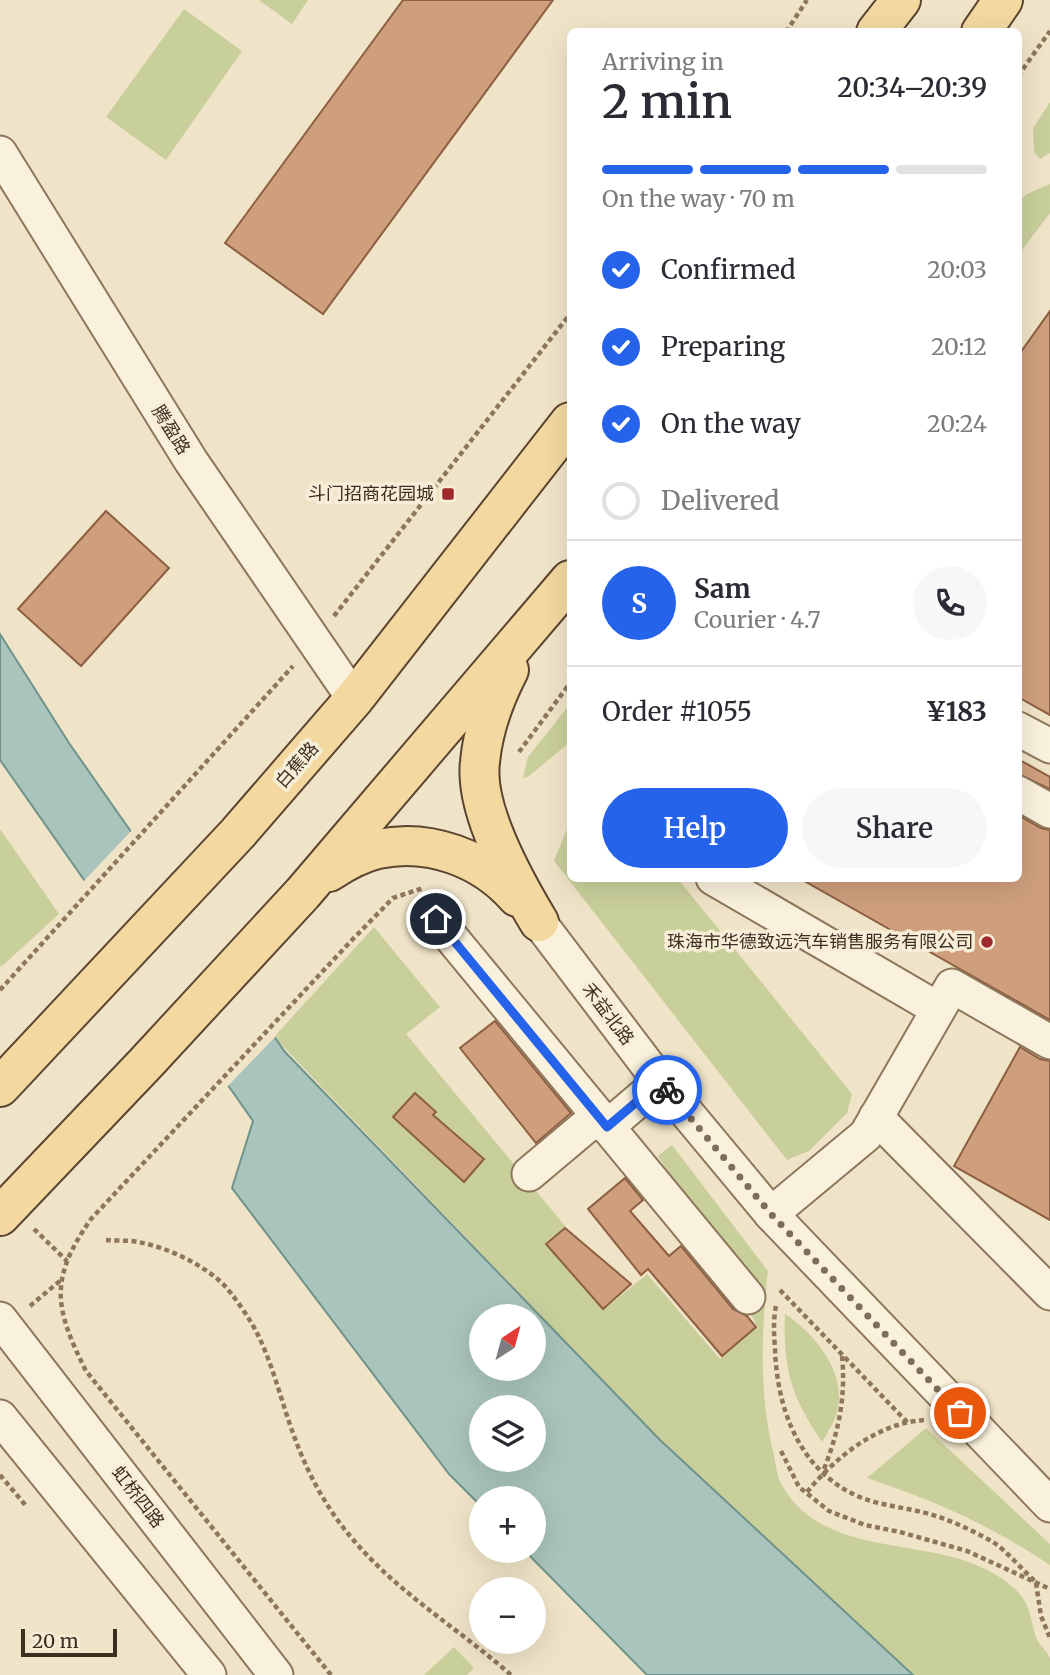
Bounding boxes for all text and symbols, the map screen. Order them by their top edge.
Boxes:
text: Arriving in [602,47,724,76]
text: 20:34–20:39 [837,71,987,104]
text: 2 min [602,73,732,131]
text: On the way · 70 m [602,184,795,213]
icon: check [602,251,640,289]
text: Confirmed [661,253,796,286]
text: 20:03 [927,255,987,284]
icon: check [602,328,640,366]
text: Preparing [661,330,785,363]
text: 20:12 [931,332,987,361]
street label: 腾盈路 [147,401,195,459]
icon: check [602,405,640,443]
text: On the way [661,407,801,440]
text: 20:24 [927,409,987,438]
place label: 斗门招商花园城 [308,482,434,505]
text: Delivered [661,484,780,517]
marker: 斗门招商花园城 [440,486,456,502]
button: phone [913,566,987,640]
text: Sam [694,572,751,605]
text: S [631,587,647,620]
text: Courier · 4.7 [694,605,821,634]
text: Order #1055 [602,695,752,728]
text: ¥183 [926,695,987,728]
street label: 白蕉路 [270,737,323,793]
button: Help [602,788,788,868]
button: Share [802,788,987,868]
pin [406,889,466,949]
icon: home [417,900,455,938]
place label: 珠海市华德致远汽车销售服务有限公司 [667,930,973,953]
marker: 珠海市华德致远汽车销售服务有限公司 [979,934,995,950]
street label: 禾益北路 [578,978,639,1049]
courier [632,1055,702,1125]
icon: bike [648,1071,686,1109]
north arrow [469,1304,546,1381]
map controls [469,1304,546,1654]
pin [930,1383,990,1443]
icon: bag [941,1394,979,1432]
button: layers [469,1395,546,1472]
street label: 虹桥四路 [107,1461,170,1532]
button: + [469,1486,546,1563]
button: − [469,1577,546,1654]
scale bar [21,1626,117,1658]
text: 20 m [32,1629,79,1653]

